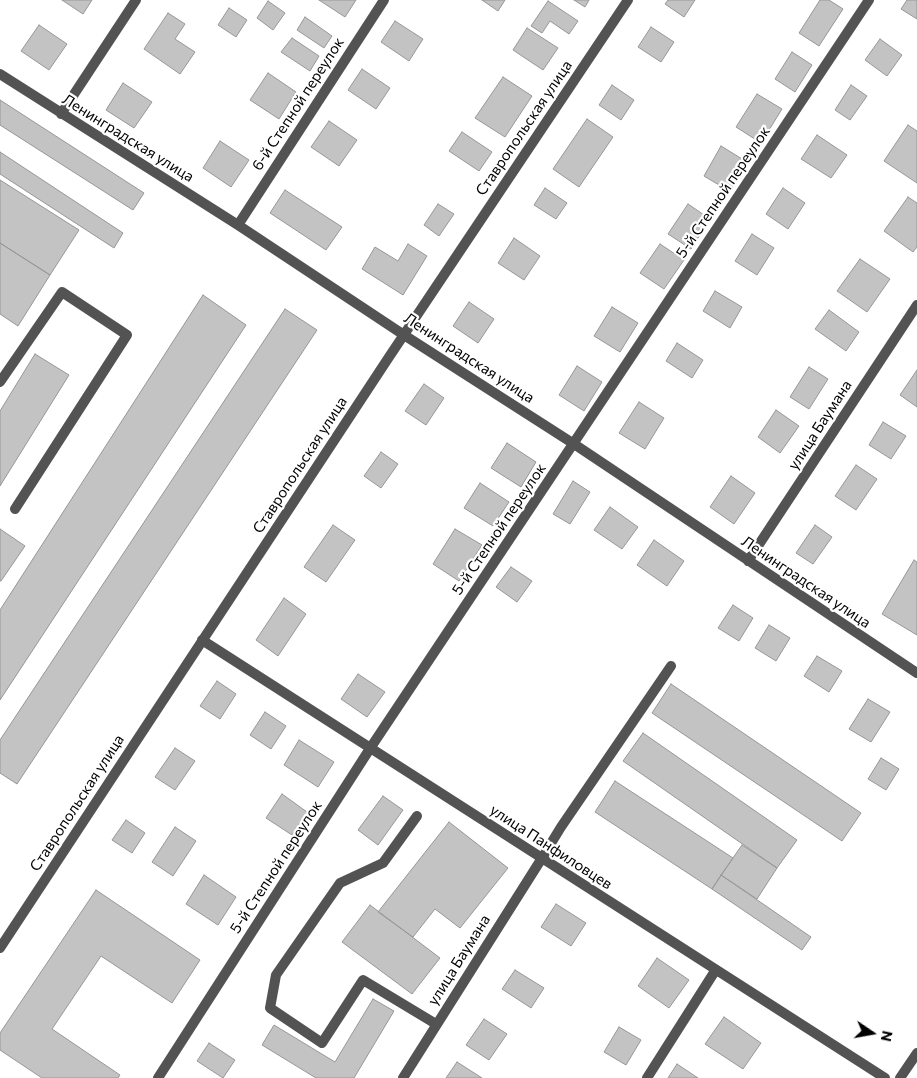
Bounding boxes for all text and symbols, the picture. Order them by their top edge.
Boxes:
street label: 6-й Степной переулок [248,34,348,174]
street label: Ставропольская улица [472,57,576,199]
street label: Ленинградская улица [59,90,197,186]
street label: 5-й Степной переулок [672,123,774,261]
street label: Ленинградская улица [400,309,538,407]
street label: улица Баумана [784,377,856,473]
street label: Ставропольская улица [249,393,351,537]
street label: 5-й Степной переулок [448,460,550,598]
street label: Ленинградская улица [738,532,874,632]
street label: Ставропольская улица [26,731,128,875]
street label: 5-й Степной переулок [226,797,326,937]
street label: улица Панфиловцев [487,801,615,893]
street label: улица Баумана [424,911,494,1009]
north arrow [847,1008,897,1058]
text: N [878,1029,897,1043]

